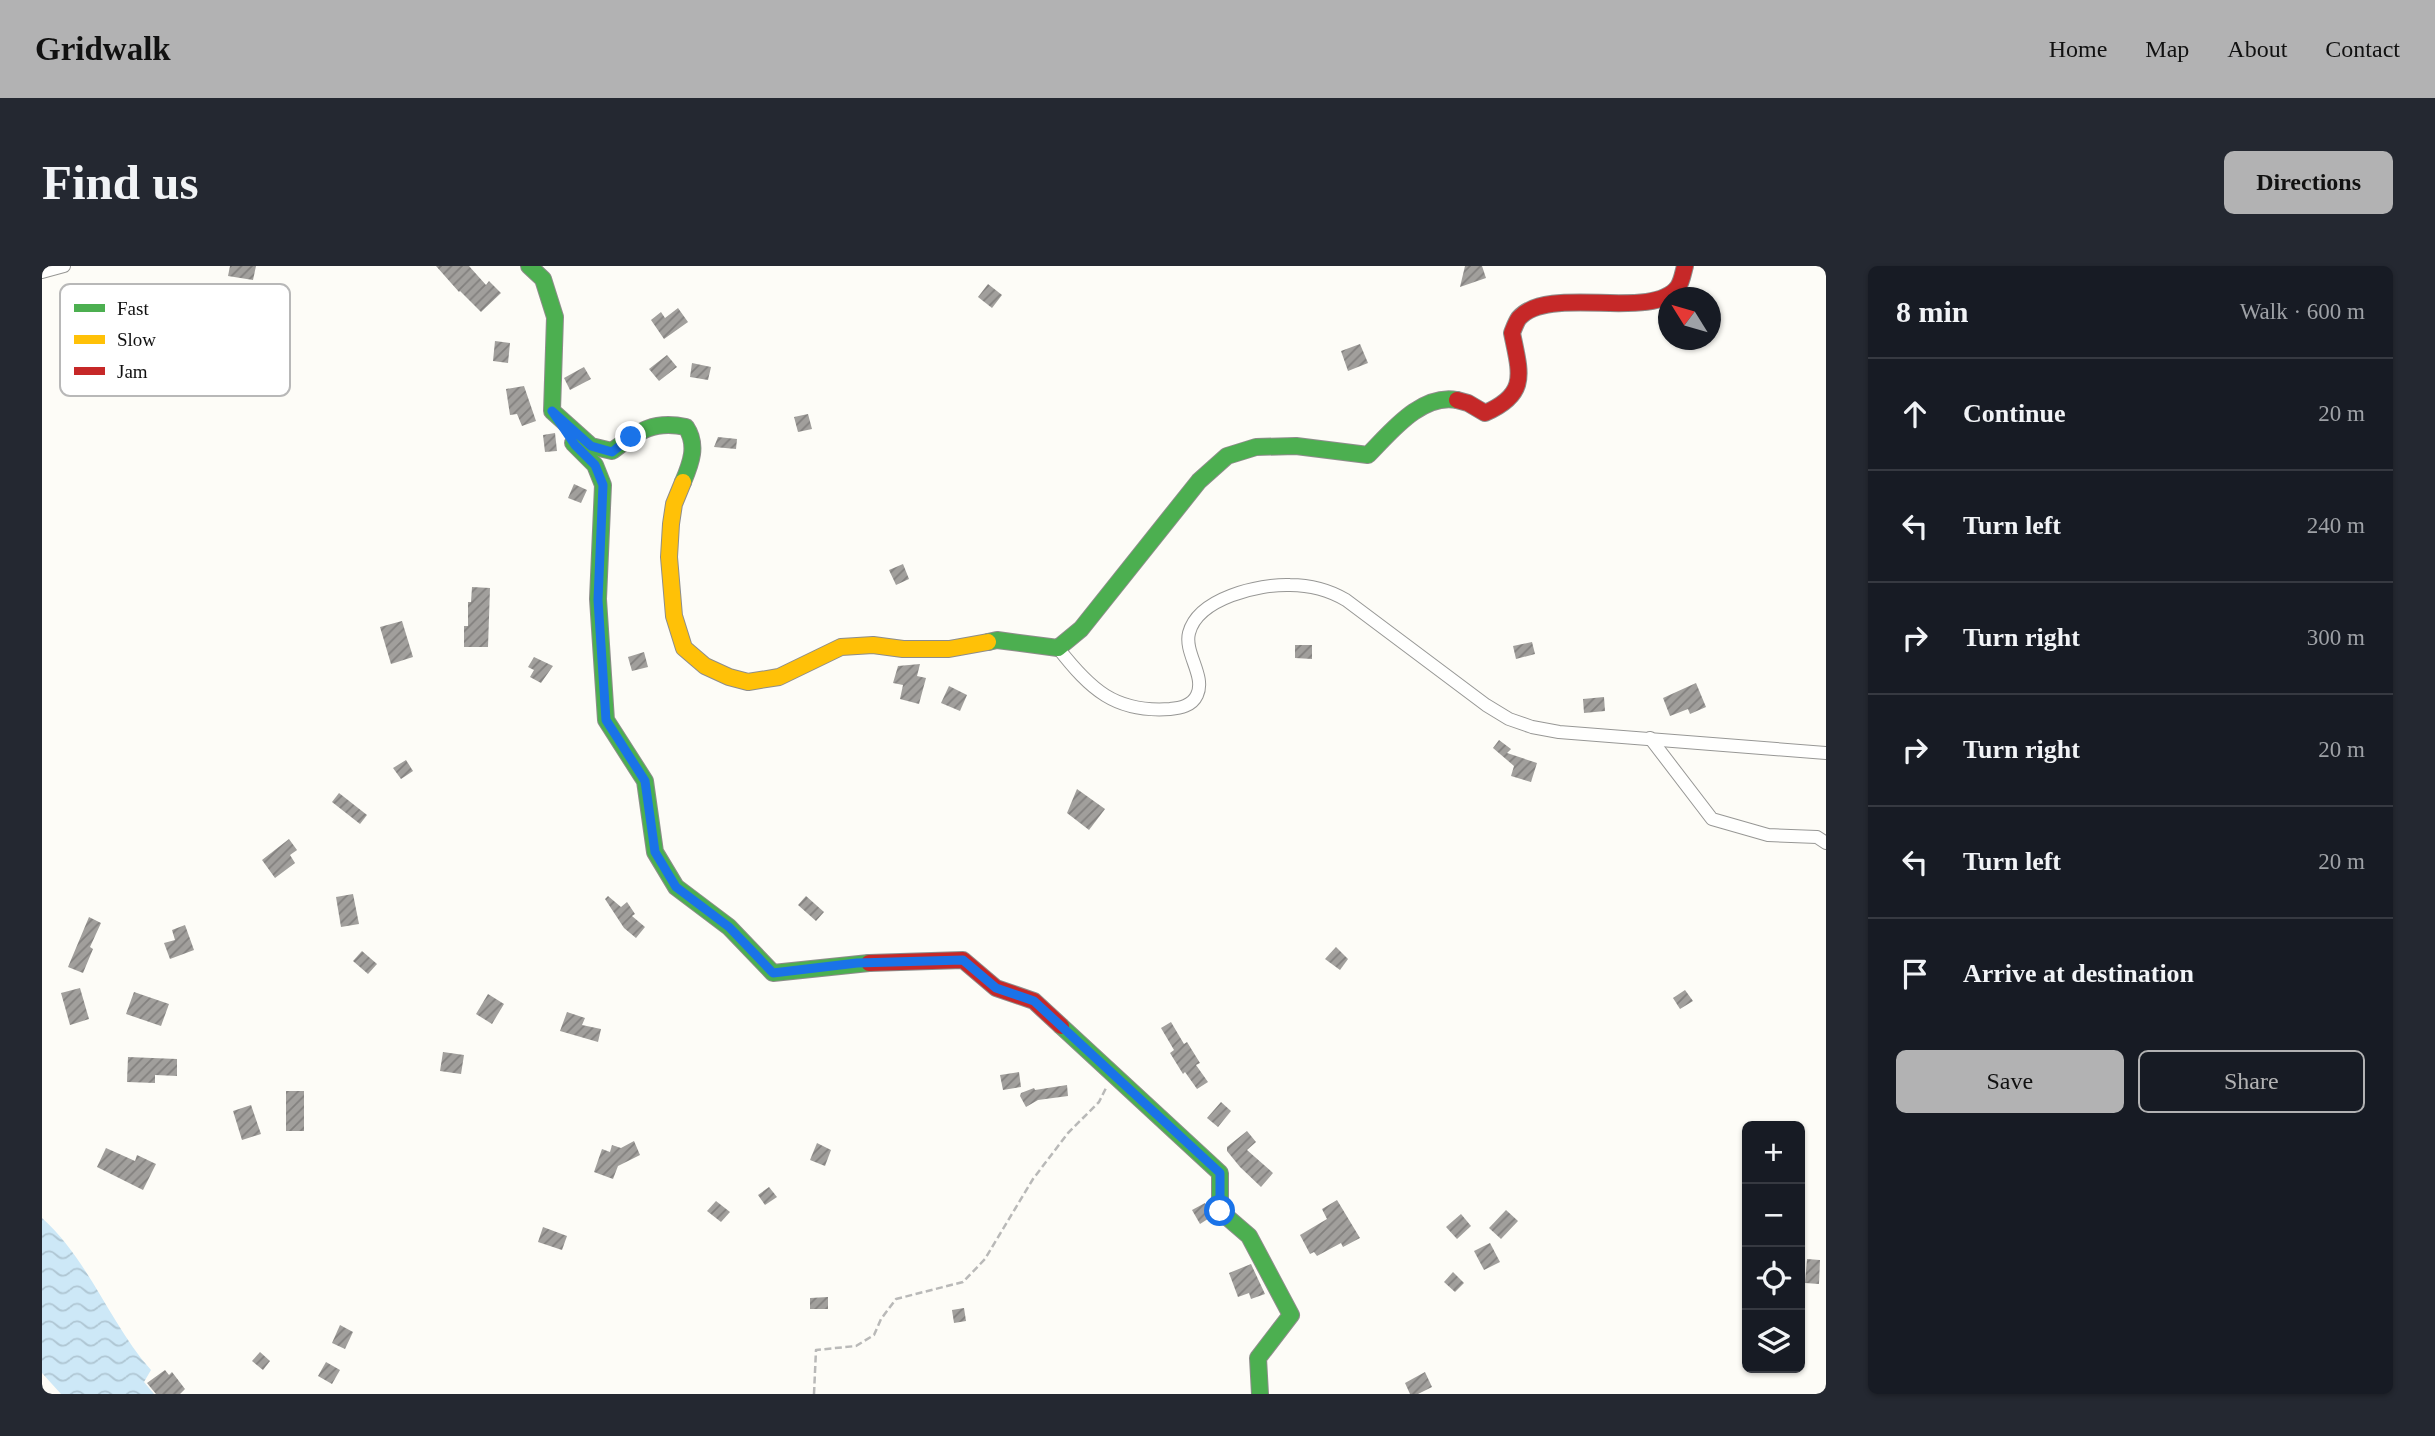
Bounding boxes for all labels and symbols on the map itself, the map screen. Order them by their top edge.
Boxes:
legend [60,284,290,396]
north arrow [1658,287,1721,350]
text: Fast [117,298,149,319]
text: Slow [117,329,156,350]
text: Jam [117,361,148,382]
route end [615,421,646,452]
route start [1204,1195,1235,1226]

